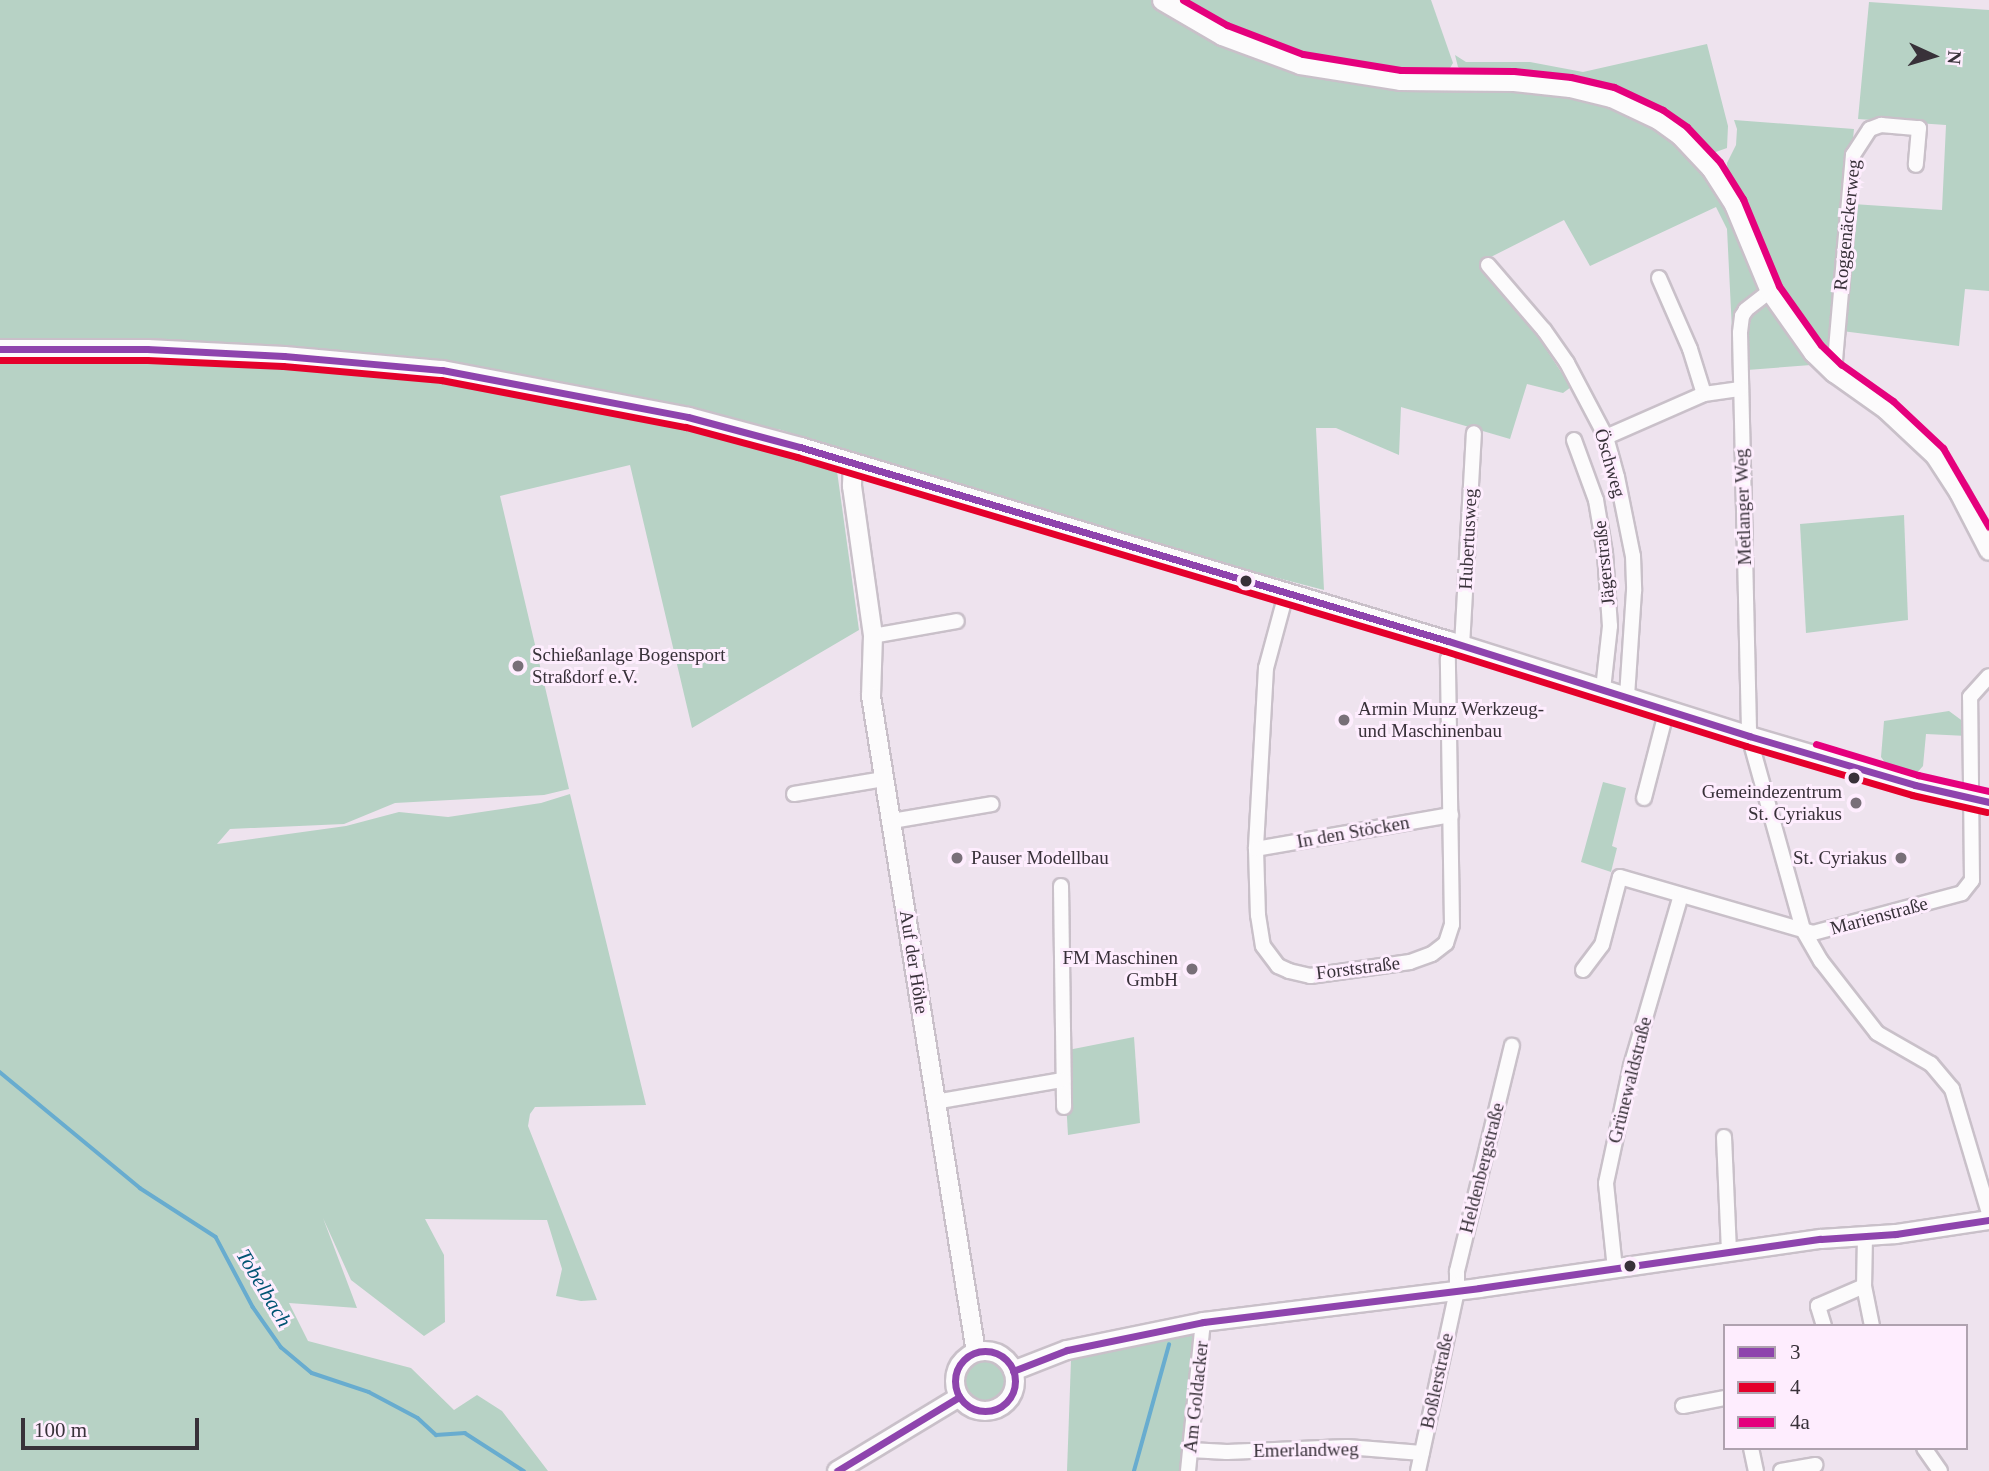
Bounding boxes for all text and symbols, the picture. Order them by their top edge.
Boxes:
north arrow [1898,21,1968,91]
text: N [1943,50,1965,65]
street label: Roggenäckerweg [1829,158,1865,292]
street label: Öschweg [1589,426,1631,500]
street label: Metlanger Weg [1730,448,1756,566]
street label: Hubertusweg [1454,488,1482,590]
street label: Jägerstraße [1588,519,1620,607]
unlabelled marker [1239,574,1253,588]
place label: Schießanlage Bogensport Straßdorf e.V. [532,644,726,688]
marker: Schießanlage Bogensport Straßdorf e.V. [510,658,526,674]
place label: Armin Munz Werkzeug- und Maschinenbau [1358,698,1544,742]
marker: Armin Munz Werkzeug- und Maschinenbau [1336,712,1352,728]
unlabelled marker [1847,771,1861,785]
place label: Gemeindezentrum St. Cyriakus [1702,781,1842,825]
marker: Gemeindezentrum St. Cyriakus [1848,795,1864,811]
street label: In den Stöcken [1295,811,1411,853]
place label: Pauser Modellbau [971,847,1109,869]
place label: St. Cyriakus [1793,847,1887,869]
marker: Pauser Modellbau [949,850,965,866]
marker: St. Cyriakus [1893,850,1909,866]
street label: Marienstraße [1828,892,1930,940]
street label: Auf der Höhe [895,909,933,1015]
place label: FM Maschinen GmbH [1062,947,1178,991]
street label: Forststraße [1315,952,1401,984]
marker: FM Maschinen GmbH [1184,961,1200,977]
street label: Grünewaldstraße [1603,1014,1657,1146]
street label: Heldenbergstraße [1455,1100,1509,1236]
water label: Tobelbach [231,1244,297,1332]
unlabelled marker [1623,1259,1637,1273]
legend [1723,1324,1968,1450]
street label: Boßlerstraße [1416,1331,1458,1431]
street label: Am Goldacker [1179,1340,1213,1454]
text: 3 [1790,1340,1801,1364]
text: 4 [1790,1375,1801,1399]
scale bar [24,1404,203,1448]
text: 4a [1790,1410,1810,1434]
text: 100 m [34,1418,87,1442]
street label: Emerlandweg [1253,1438,1359,1462]

